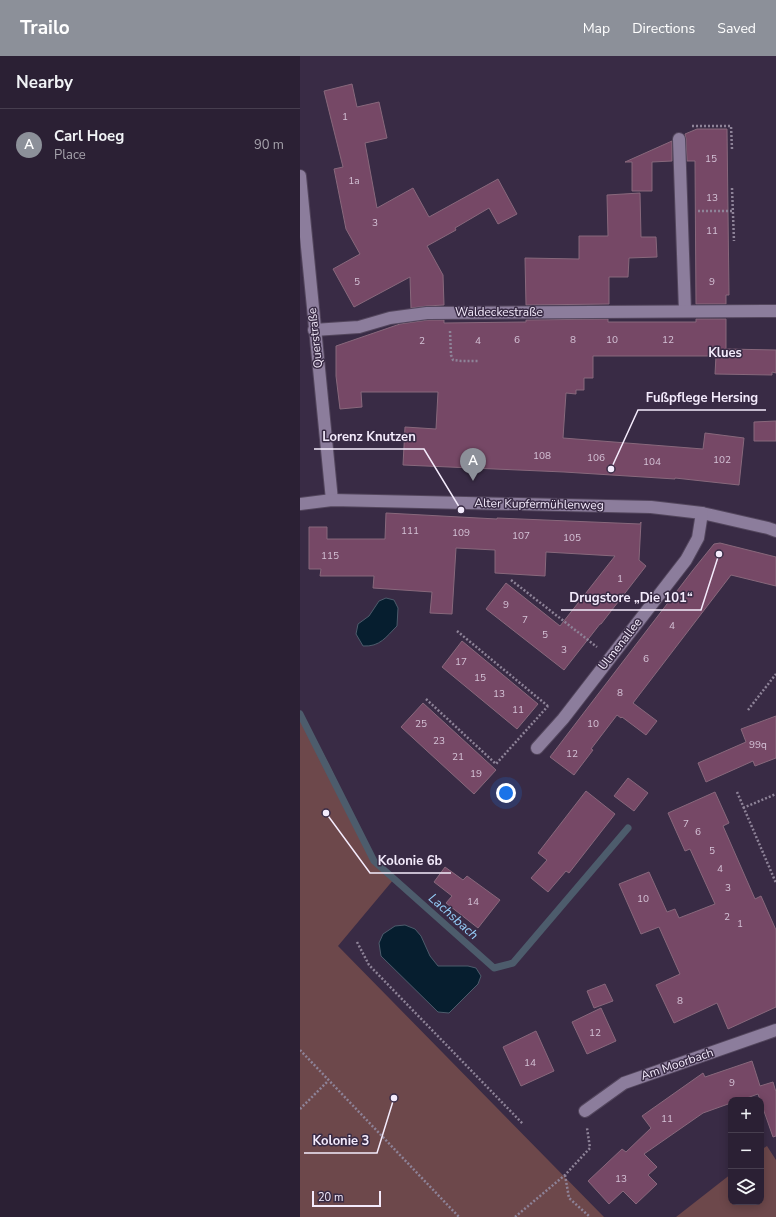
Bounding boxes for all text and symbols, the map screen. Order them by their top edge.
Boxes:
text: Trailo [20,15,70,41]
text: Map [583,19,610,38]
text: Directions [632,19,695,38]
text: Saved [717,19,756,38]
text: Nearby [16,71,73,94]
house number: 1 [342,110,348,124]
text: Carl Hoeg [54,126,124,146]
text: A [24,136,34,154]
text: 90 m [254,136,284,154]
text: Place [54,146,86,164]
house number: 15 [705,152,717,166]
house number: 1a [348,174,360,188]
house number: 13 [706,191,718,205]
house number: 3 [372,216,378,230]
house number: 11 [706,224,718,238]
house number: 5 [354,275,360,289]
house number: 9 [709,275,715,289]
street label: Waldeckestraße [455,304,543,320]
street label: Querstraße [304,307,326,369]
house number: 6 [514,333,520,347]
house number: 8 [570,333,576,347]
house number: 10 [606,333,618,347]
house number: 12 [662,333,674,347]
house number: 2 [419,334,425,348]
house number: 4 [475,334,481,348]
district label: Klues [708,344,742,362]
callout: Fußpflege Hersing [638,385,766,410]
text: Fußpflege Hersing [646,389,758,407]
callout: Lorenz Knutzen [314,424,424,449]
text: Lorenz Knutzen [322,428,416,446]
pin: A [460,448,486,481]
house number: 108 [533,449,551,463]
house number: 106 [587,451,605,465]
house number: 102 [713,453,731,467]
house number: 104 [643,455,661,469]
street label: Alter Kupfermühlenweg [474,495,604,513]
house number: 111 [401,524,419,538]
house number: 109 [452,526,470,540]
house number: 107 [512,529,530,543]
house number: 105 [563,531,581,545]
house number: 115 [321,549,339,563]
house number: 1 [617,572,623,586]
callout: Drugstore „Die 101“ [561,585,701,610]
text: Drugstore „Die 101“ [569,589,693,607]
house number: 9 [503,598,509,612]
house number: 7 [522,613,528,627]
street label: Ulmenallee [595,615,645,673]
house number: 4 [669,619,675,633]
house number: 5 [542,628,548,642]
house number: 3 [561,643,567,657]
house number: 6 [643,652,649,666]
house number: 17 [455,655,467,669]
house number: 15 [474,671,486,685]
house number: 8 [617,686,623,700]
house number: 13 [493,687,505,701]
house number: 11 [512,703,524,717]
house number: 25 [415,717,427,731]
house number: 10 [587,717,599,731]
house number: 23 [433,734,445,748]
house number: 99q [749,738,767,752]
house number: 12 [566,747,578,761]
house number: 21 [452,750,464,764]
house number: 19 [470,767,482,781]
your location [496,783,516,803]
house number: 7 [683,817,689,831]
house number: 6 [695,825,701,839]
house number: 5 [709,844,715,858]
callout: Kolonie 6b [370,848,451,873]
text: Kolonie 6b [378,852,442,870]
house number: 4 [717,862,723,876]
house number: 3 [725,881,731,895]
water label: Lachsbach [424,889,482,944]
house number: 10 [637,892,649,906]
house number: 14 [467,895,479,909]
house number: 2 [724,910,730,924]
house number: 1 [737,917,743,931]
house number: 8 [677,994,683,1008]
house number: 12 [589,1026,601,1040]
street label: Am Moorbach [639,1044,715,1084]
house number: 14 [524,1056,536,1070]
house number: 9 [729,1076,735,1090]
map controls [728,1097,764,1205]
button: + [728,1097,764,1133]
house number: 11 [661,1112,673,1126]
callout: Kolonie 3 [304,1128,377,1153]
text: Kolonie 3 [313,1132,370,1150]
button: − [728,1133,764,1169]
button: layers [728,1169,764,1205]
house number: 13 [615,1172,627,1186]
scale bar [312,1189,381,1208]
text: 20 m [318,1190,343,1205]

